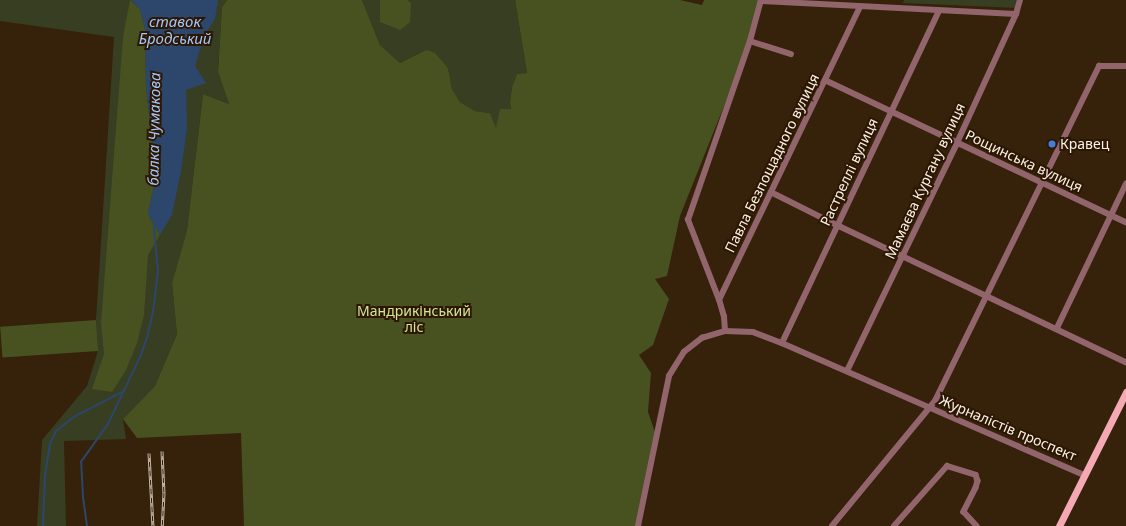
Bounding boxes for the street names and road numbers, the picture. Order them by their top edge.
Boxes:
street label: Павла Безпощадного вулиця [721,71,823,255]
street label: Мамаєва Кургану вулиця [881,100,969,262]
street label: Растреллі вулиця [817,115,881,229]
street label: Рощинська вулиця [963,126,1085,196]
street label: Журналістів проспект [937,391,1079,465]

